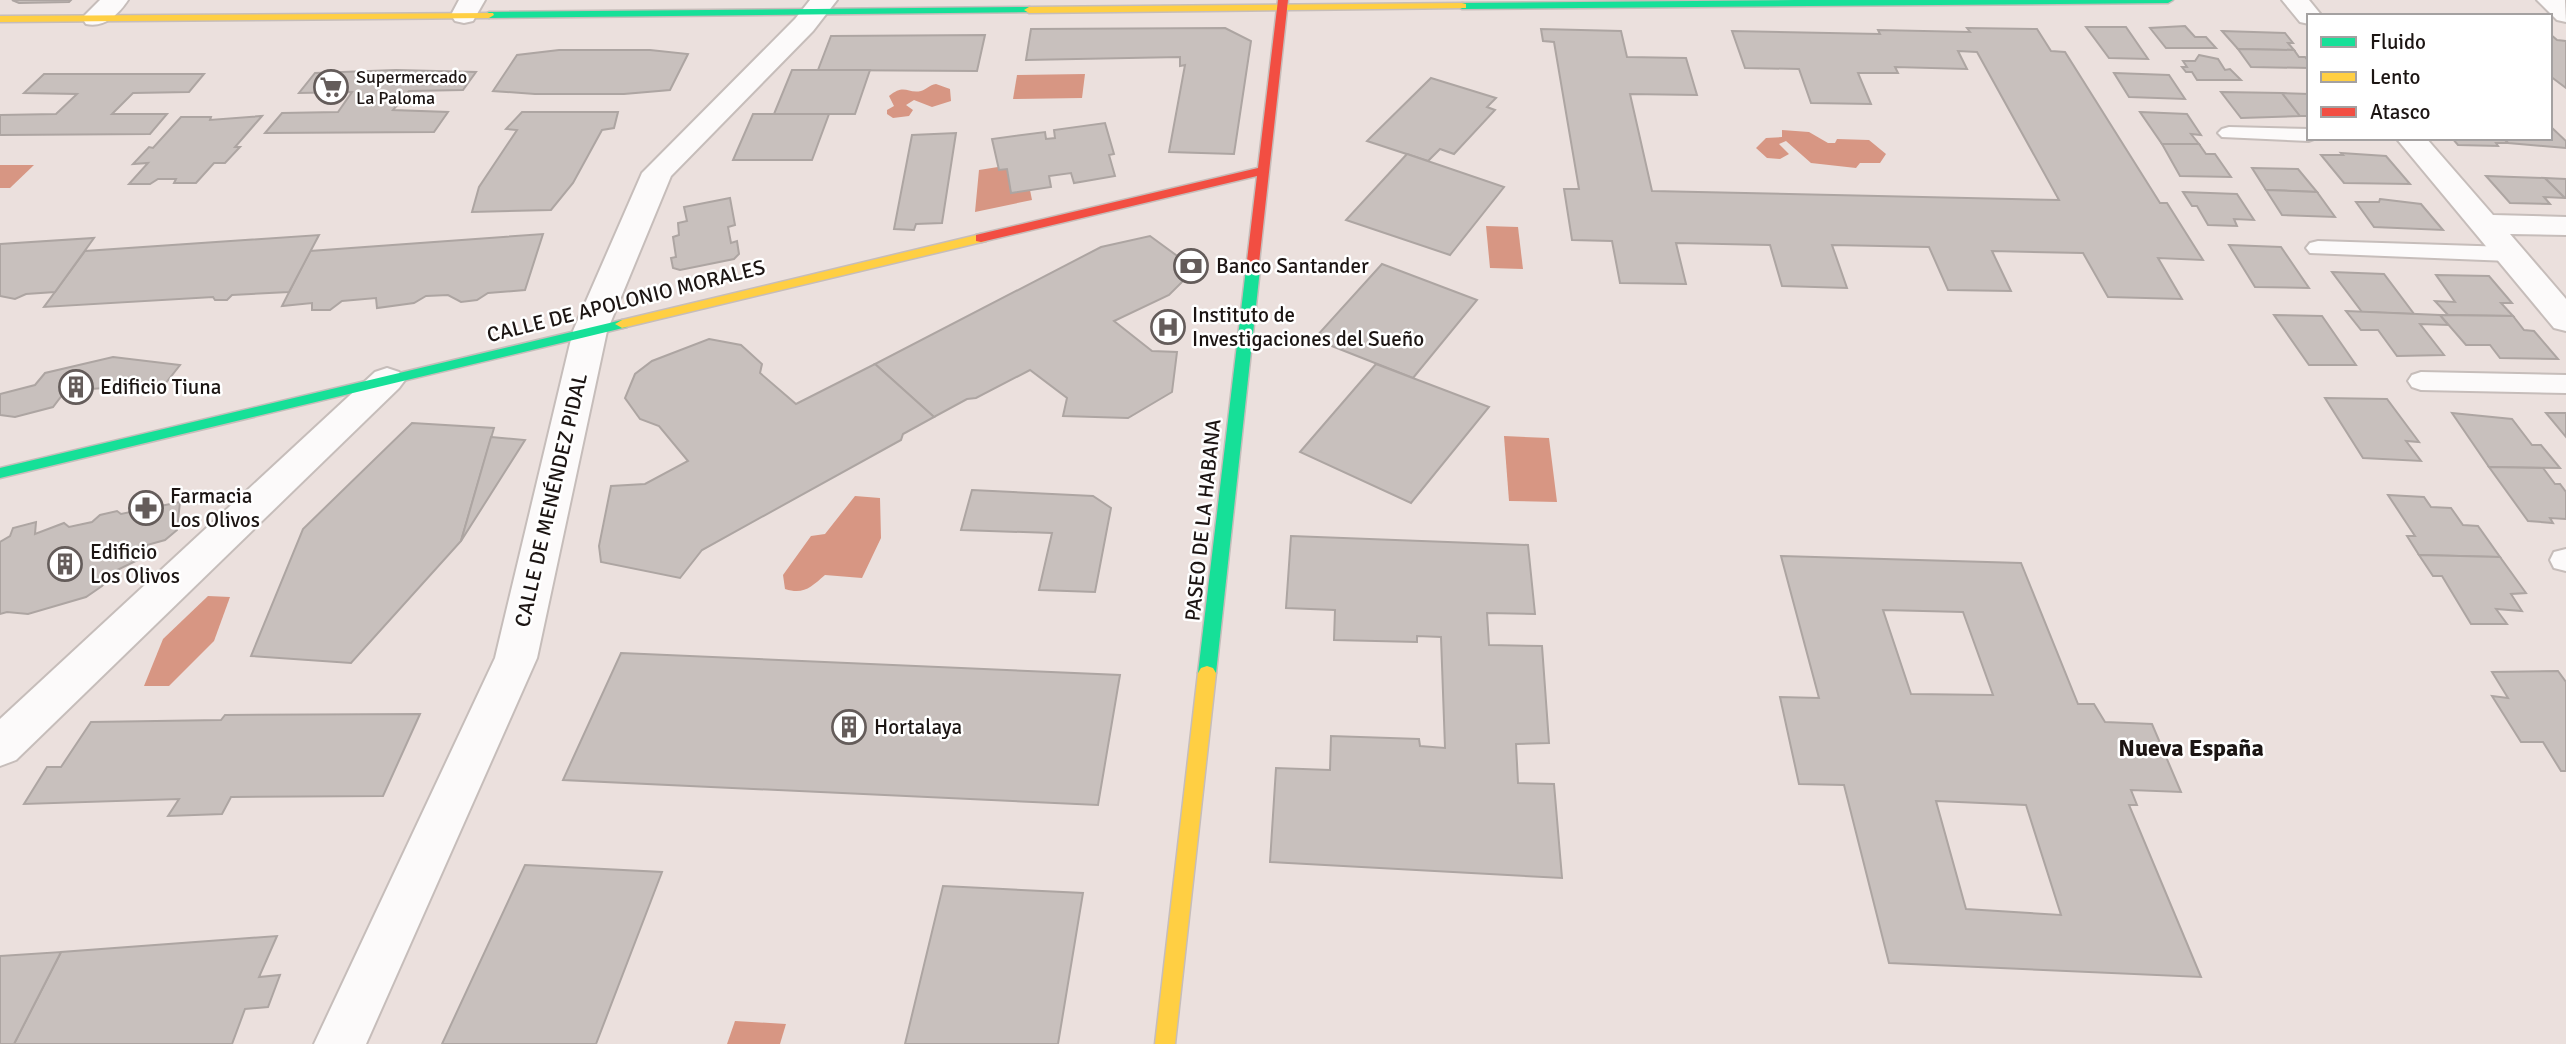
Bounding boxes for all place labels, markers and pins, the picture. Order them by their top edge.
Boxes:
place label: Supermercado La Paloma [356,66,467,109]
supermarket icon: Supermercado La Paloma [312,68,350,106]
bank icon: Banco Santander [1172,247,1210,285]
place label: Banco Santander [1216,253,1369,279]
place label: Instituto de Investigaciones del Sueño [1192,302,1424,352]
hospital icon: Instituto de Investigaciones del Sueño [1149,308,1187,346]
building icon: Edificio Tiuna [57,368,95,406]
place label: Edificio Tiuna [100,374,221,400]
place label: Farmacia Los Olivos [170,483,260,533]
pharmacy icon: Farmacia Los Olivos [127,489,165,527]
place label: Edificio Los Olivos [90,539,180,589]
building icon: Edificio Los Olivos [46,545,84,583]
building icon: Hortalaya [830,708,868,746]
place label: Hortalaya [874,714,962,740]

